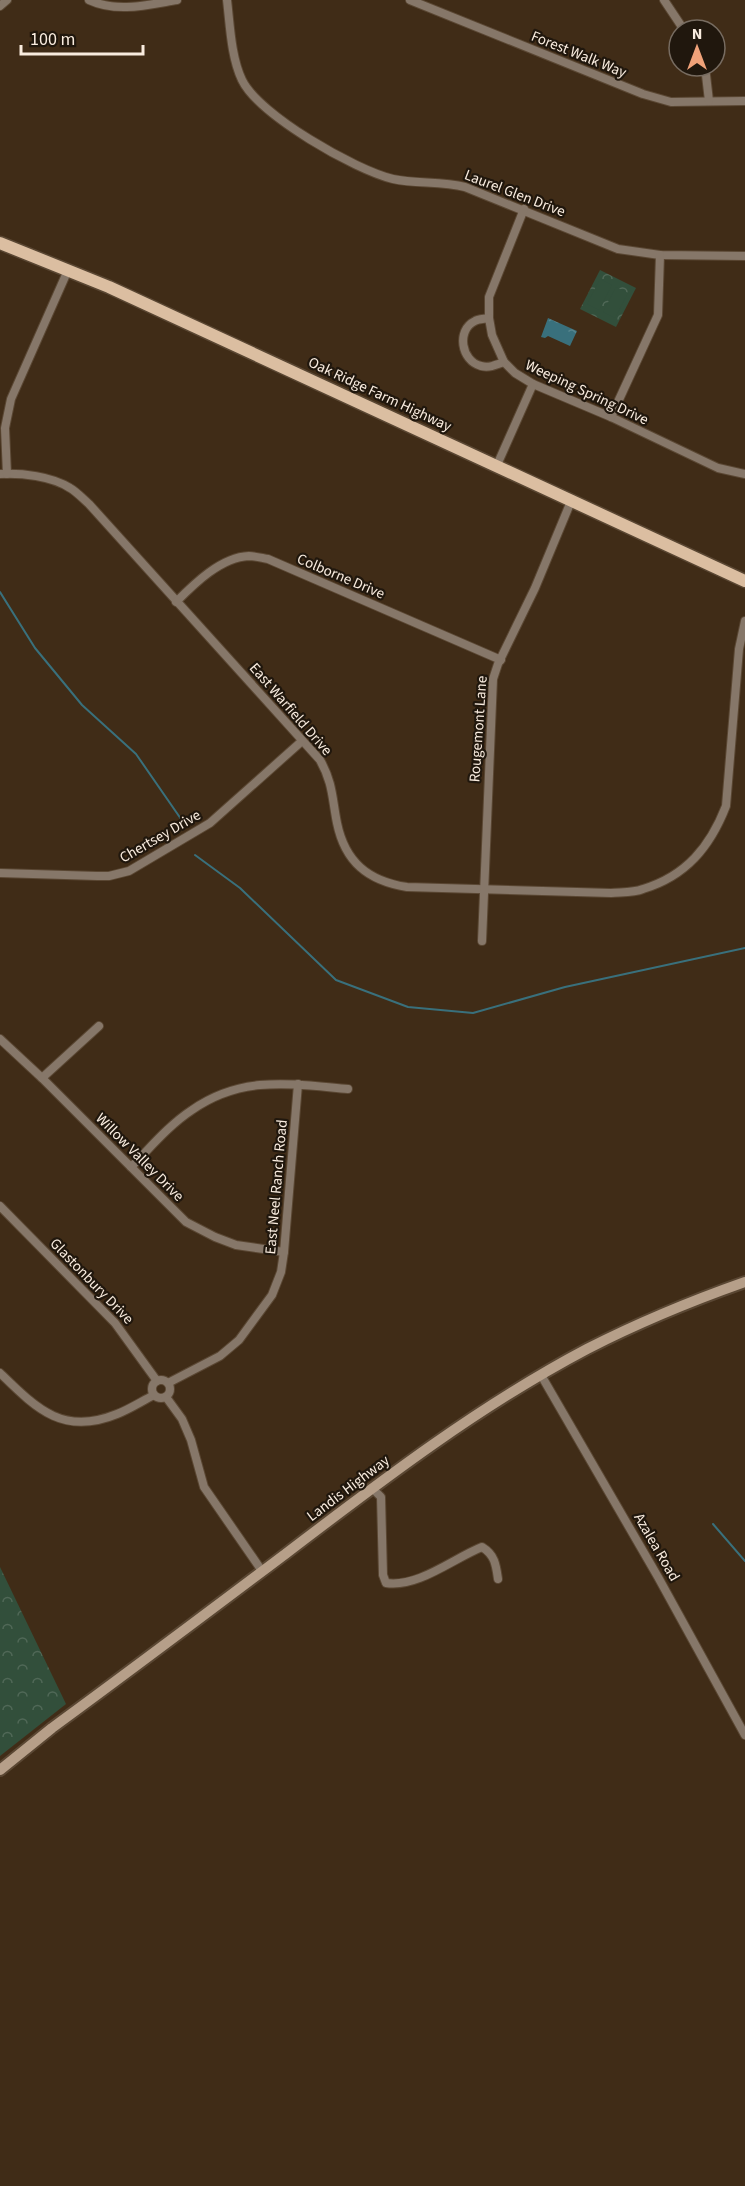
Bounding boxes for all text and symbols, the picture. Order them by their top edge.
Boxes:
scale bar [21,18,142,56]
north arrow [667,18,727,78]
text: N [692,23,702,45]
street label: Forest Walk Way [528,26,630,83]
text: 100 m [30,27,75,52]
street label: Laurel Glen Drive [461,165,568,222]
street label: Oak Ridge Farm Highway [305,352,455,437]
street label: Weeping Spring Drive [522,355,652,430]
street label: Colborne Drive [294,549,388,604]
street label: East Warfield Drive [244,658,337,760]
street label: Rougemont Lane [464,675,493,783]
street label: Chertsey Drive [116,805,205,868]
street label: Willow Valley Drive [91,1108,189,1206]
street label: East Neel Ranch Road [260,1119,293,1255]
street label: Glastonbury Drive [45,1234,138,1329]
street label: Landis Highway [303,1450,394,1526]
street label: Azalea Road [629,1509,685,1585]

